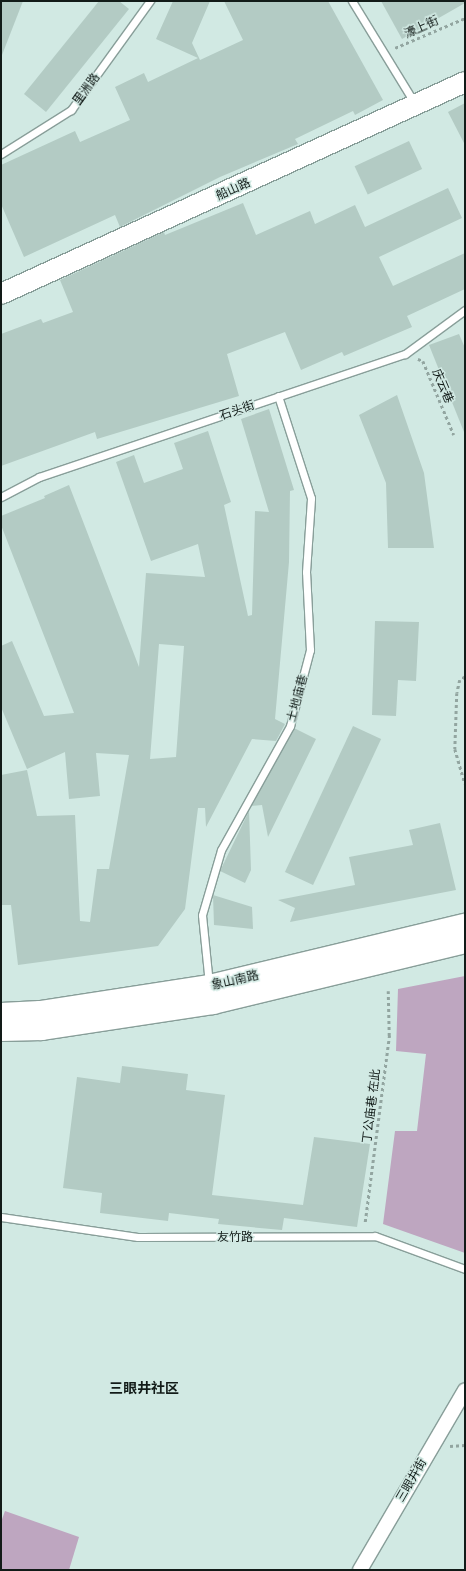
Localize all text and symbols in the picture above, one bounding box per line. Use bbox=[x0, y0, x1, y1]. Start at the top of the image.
street label: 濠上街 bbox=[402, 13, 440, 41]
street label: 里洲路 bbox=[70, 70, 102, 108]
street label: 船山路 bbox=[214, 175, 252, 203]
street label: 庆云巷 bbox=[429, 367, 457, 405]
street label: 石头街 bbox=[218, 397, 256, 423]
street label: 土地庙巷 bbox=[284, 673, 310, 723]
street label: 象山南路 bbox=[210, 968, 260, 992]
street label: 丁公庙巷 在此 bbox=[359, 1068, 383, 1144]
street label: 友竹路 bbox=[217, 1230, 253, 1244]
district label: 三眼井社区 bbox=[109, 1380, 179, 1396]
street label: 三眼井街 bbox=[393, 1456, 429, 1504]

